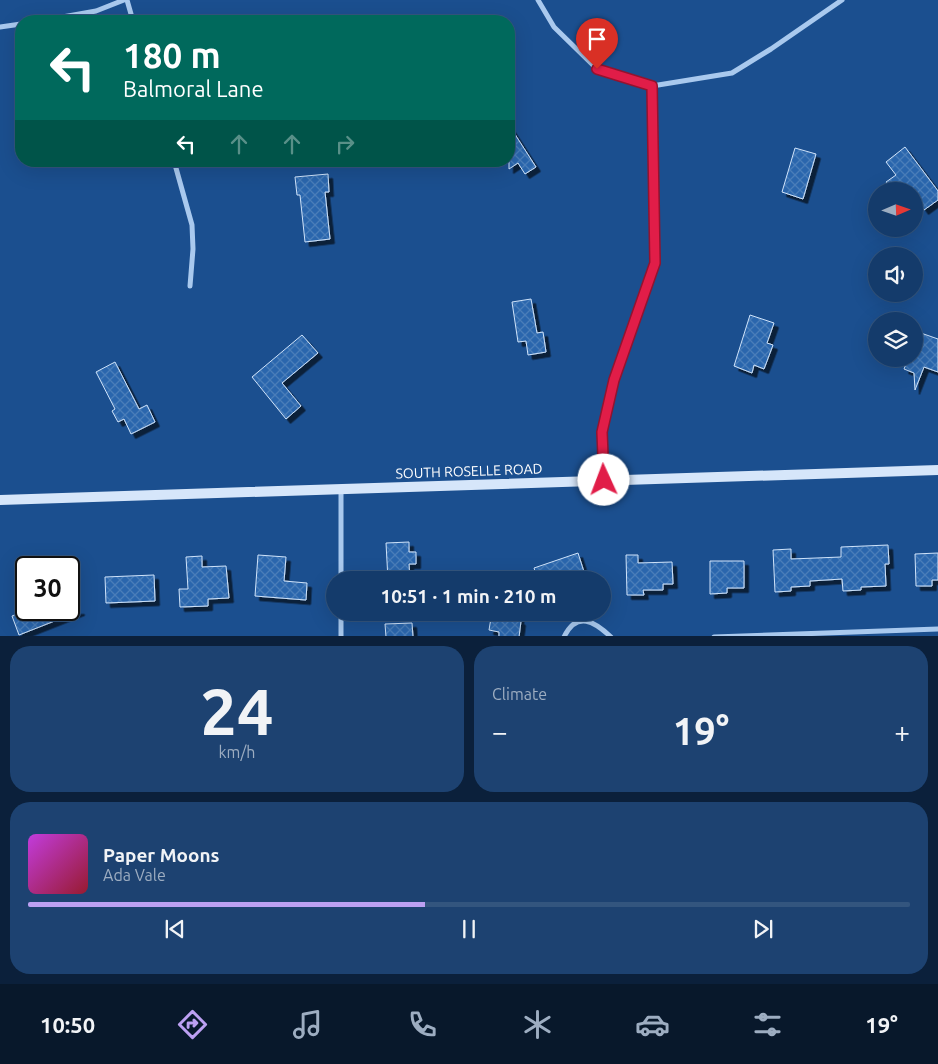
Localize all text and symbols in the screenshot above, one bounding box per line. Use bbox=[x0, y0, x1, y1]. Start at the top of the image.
pin bbox=[576, 18, 618, 69]
icon: arrive bbox=[583, 25, 611, 53]
icon: left bbox=[40, 35, 105, 100]
text: 180 m bbox=[123, 35, 221, 75]
text: Balmoral Lane bbox=[123, 76, 264, 101]
icon: left bbox=[172, 130, 200, 158]
icon: ahead bbox=[225, 130, 253, 158]
icon: ahead bbox=[278, 130, 306, 158]
icon: right bbox=[331, 130, 359, 158]
north arrow bbox=[868, 182, 922, 238]
map controls bbox=[868, 182, 923, 367]
button: sound bbox=[868, 247, 923, 302]
button: layers bbox=[868, 312, 923, 367]
position arrow bbox=[577, 453, 629, 505]
street label: SOUTH ROSELLE ROAD bbox=[395, 460, 543, 482]
speed limit sign: 30 bbox=[15, 556, 80, 621]
text: 10:51 · 1 min · 210 m bbox=[381, 585, 556, 607]
text: 24 bbox=[200, 674, 274, 747]
text: Climate bbox=[492, 685, 547, 703]
text: 19° bbox=[673, 710, 729, 752]
text: − bbox=[492, 716, 508, 747]
text: + bbox=[894, 716, 910, 747]
text: km/h bbox=[219, 743, 255, 761]
text: Paper Moons bbox=[103, 844, 220, 866]
text: Ada Vale bbox=[103, 866, 166, 884]
icon: previous bbox=[161, 915, 189, 943]
icon: pause bbox=[455, 915, 483, 943]
icon: next bbox=[749, 915, 777, 943]
icon: directions bbox=[175, 1007, 210, 1042]
icon: music bbox=[290, 1007, 325, 1042]
icon: phone bbox=[405, 1007, 440, 1042]
icon: climate bbox=[520, 1007, 555, 1042]
icon: car bbox=[635, 1007, 670, 1042]
icon: filters bbox=[750, 1007, 785, 1042]
text: 10:50 bbox=[40, 1012, 95, 1037]
text: 19° bbox=[865, 1012, 898, 1037]

